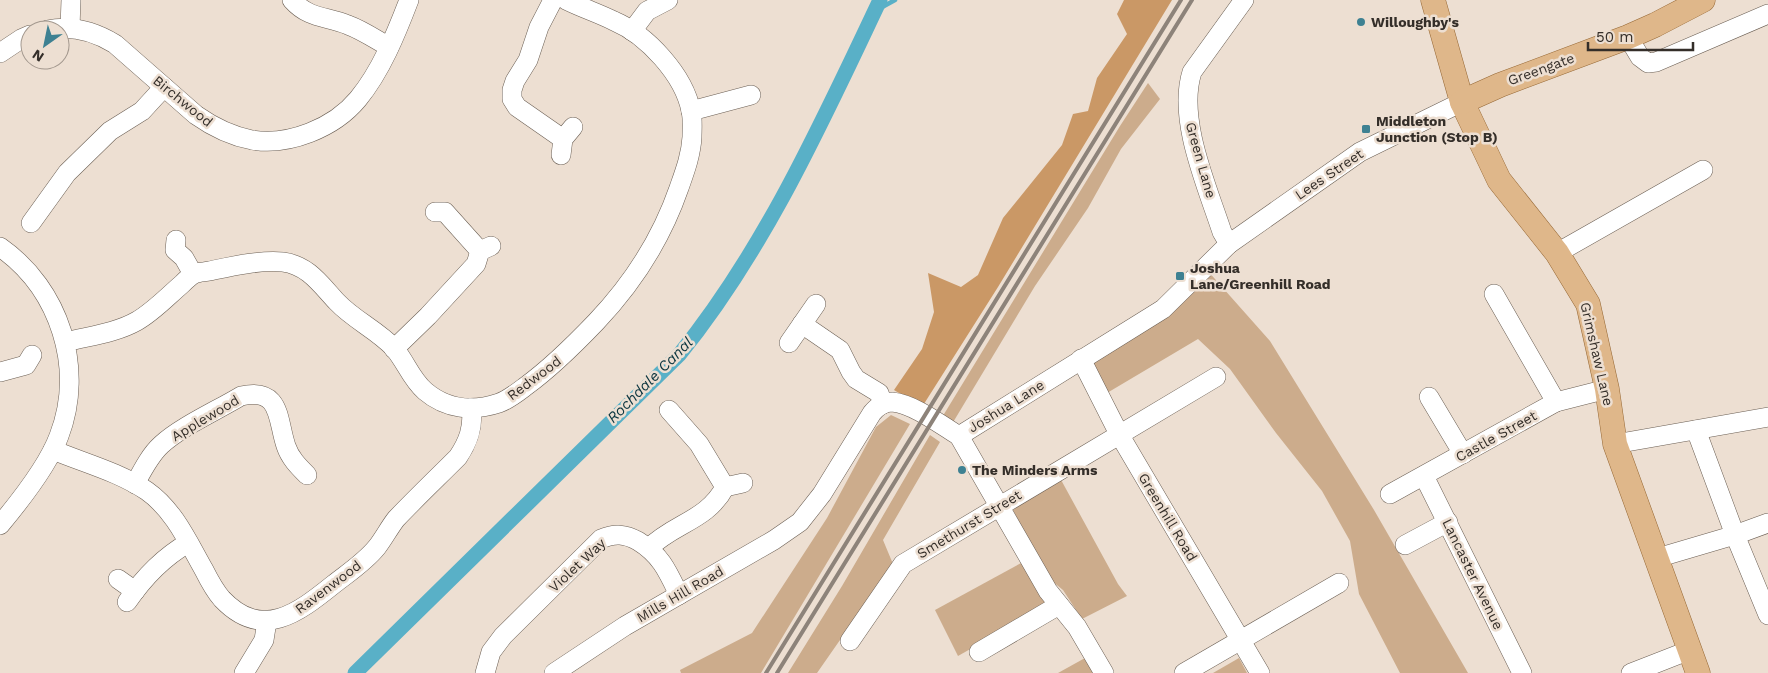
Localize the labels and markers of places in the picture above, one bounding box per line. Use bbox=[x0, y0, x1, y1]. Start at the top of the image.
place label: Willoughby's bbox=[1371, 14, 1459, 30]
marker: Willoughby's bbox=[1355, 16, 1367, 28]
place label: Middleton Junction (Stop B) bbox=[1376, 113, 1498, 145]
marker: Middleton Junction (Stop B) bbox=[1360, 123, 1372, 135]
place label: Joshua Lane/Greenhill Road bbox=[1190, 260, 1331, 292]
marker: Joshua Lane/Greenhill Road bbox=[1174, 270, 1186, 282]
place label: The Minders Arms bbox=[972, 462, 1098, 478]
marker: The Minders Arms bbox=[956, 464, 968, 476]

